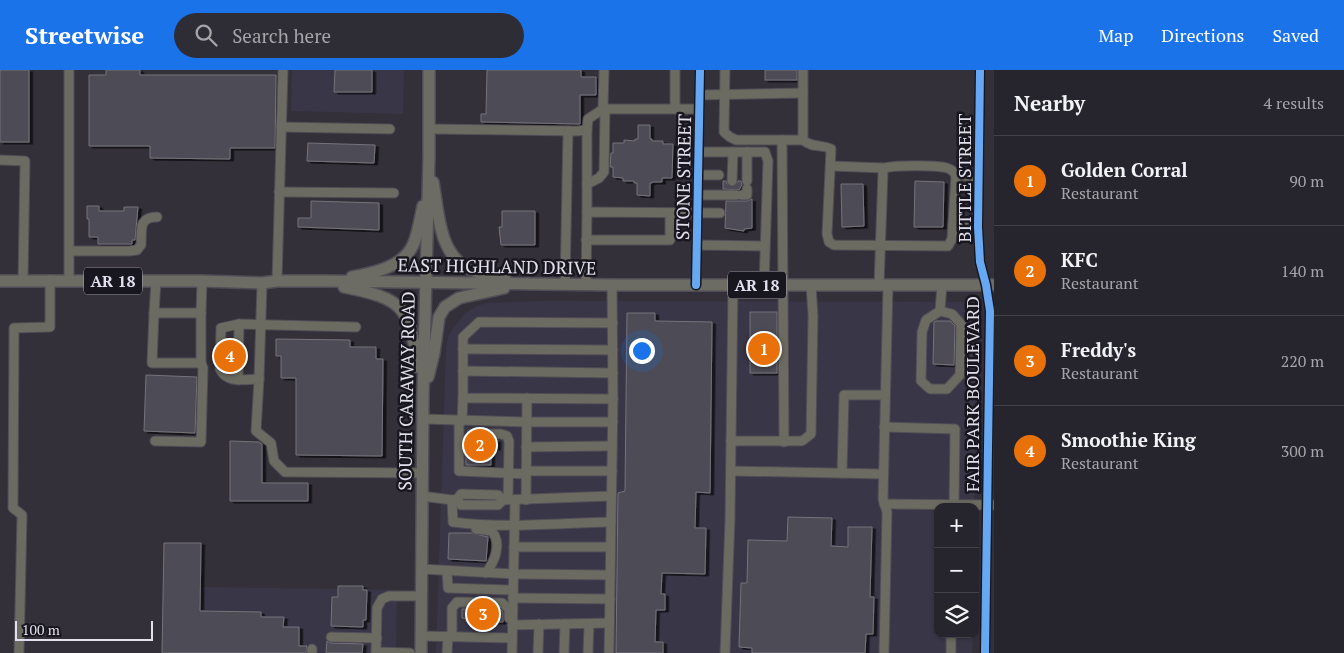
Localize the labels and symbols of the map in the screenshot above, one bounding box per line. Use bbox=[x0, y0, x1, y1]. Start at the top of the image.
street label: STONE STREET bbox=[670, 114, 696, 240]
street label: BITTLE STREET bbox=[952, 114, 976, 242]
street label: EAST HIGHLAND DRIVE bbox=[397, 252, 597, 280]
road number: AR 18 bbox=[84, 268, 142, 295]
road number: AR 18 bbox=[728, 272, 786, 298]
street label: SOUTH CARAWAY ROAD bbox=[392, 291, 420, 491]
street label: FAIR PARK BOULEVARD bbox=[960, 296, 984, 492]
pin: 1 bbox=[748, 330, 780, 368]
pin: 4 bbox=[214, 337, 246, 375]
your location bbox=[629, 338, 655, 364]
pin: 2 bbox=[464, 426, 496, 464]
pin: 3 bbox=[467, 595, 499, 633]
scale bar bbox=[15, 618, 152, 641]

